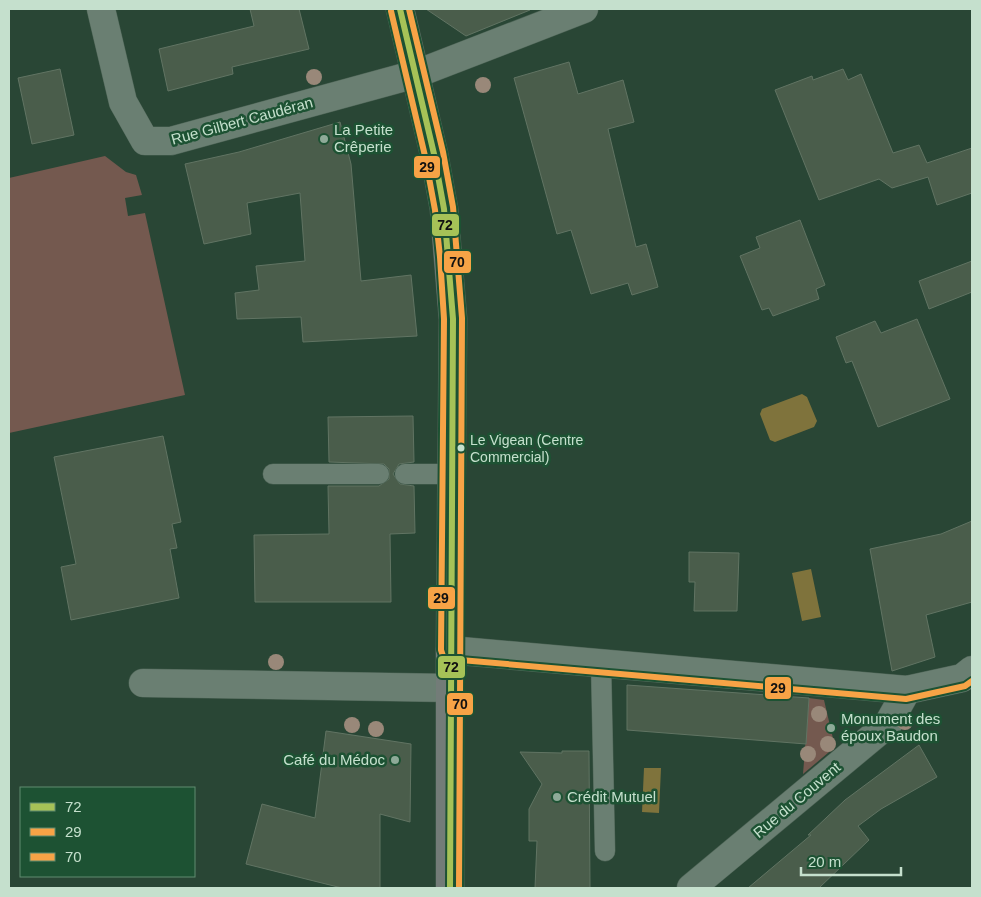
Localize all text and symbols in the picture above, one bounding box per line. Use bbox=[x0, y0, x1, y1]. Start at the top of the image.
street label: Rue Gilbert Caudéran bbox=[169, 93, 315, 148]
place label: La Petite Crêperie bbox=[334, 121, 393, 155]
marker: La Petite Crêperie bbox=[318, 133, 330, 145]
line badge: 29 bbox=[413, 155, 441, 179]
text: 29 bbox=[419, 159, 435, 175]
line badge: 72 bbox=[431, 213, 460, 237]
text: 72 bbox=[437, 217, 453, 233]
line badge: 70 bbox=[443, 250, 472, 274]
text: 70 bbox=[449, 254, 465, 270]
place label: Le Vigean (Centre Commercial) bbox=[470, 432, 584, 465]
marker: Le Vigean (Centre Commercial) bbox=[456, 443, 466, 453]
line badge: 29 bbox=[427, 586, 456, 610]
text: 29 bbox=[433, 590, 449, 606]
line badge: 72 bbox=[437, 655, 466, 679]
text: 72 bbox=[443, 659, 459, 675]
line badge: 29 bbox=[764, 676, 792, 700]
text: 29 bbox=[770, 680, 786, 696]
line badge: 70 bbox=[446, 692, 474, 716]
text: 70 bbox=[452, 696, 468, 712]
place label: Monument des époux Baudon bbox=[841, 710, 940, 744]
marker: Monument des époux Baudon bbox=[825, 722, 837, 734]
place label: Café du Médoc bbox=[283, 751, 385, 768]
marker: Café du Médoc bbox=[389, 754, 401, 766]
street label: Rue du Couvent bbox=[750, 758, 844, 841]
legend bbox=[20, 787, 195, 877]
place label: Crédit Mutuel bbox=[567, 788, 656, 805]
marker: Crédit Mutuel bbox=[551, 791, 563, 803]
text: 72 bbox=[65, 798, 82, 815]
text: 29 bbox=[65, 823, 82, 840]
scale bar bbox=[801, 844, 901, 876]
text: 70 bbox=[65, 848, 82, 865]
text: 20 m bbox=[808, 853, 841, 870]

